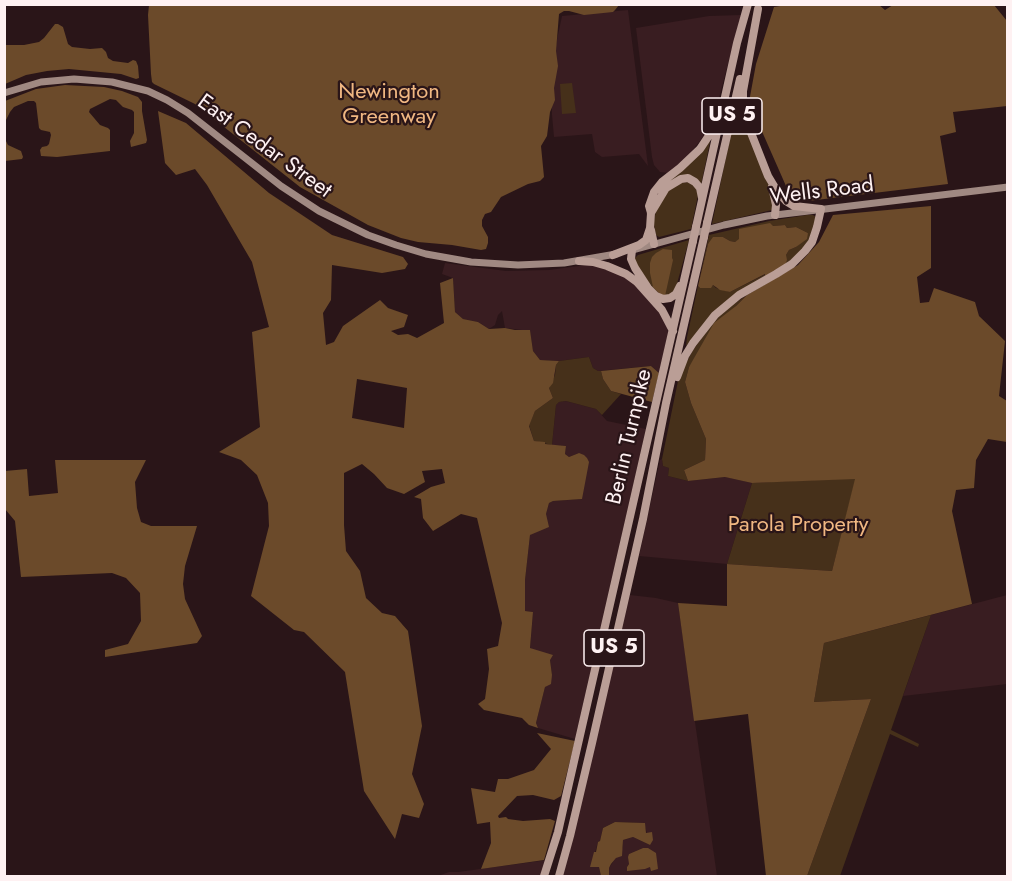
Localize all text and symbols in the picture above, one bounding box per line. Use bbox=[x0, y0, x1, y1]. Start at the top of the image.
park label: Newington Greenway bbox=[338, 80, 440, 132]
street label: East Cedar Street bbox=[192, 89, 336, 205]
road number: US 5 bbox=[702, 98, 762, 134]
street label: Wells Road bbox=[769, 173, 875, 211]
street label: Berlin Turnpike bbox=[602, 367, 658, 507]
park label: Parola Property bbox=[728, 513, 868, 539]
road number: US 5 bbox=[584, 630, 644, 666]

